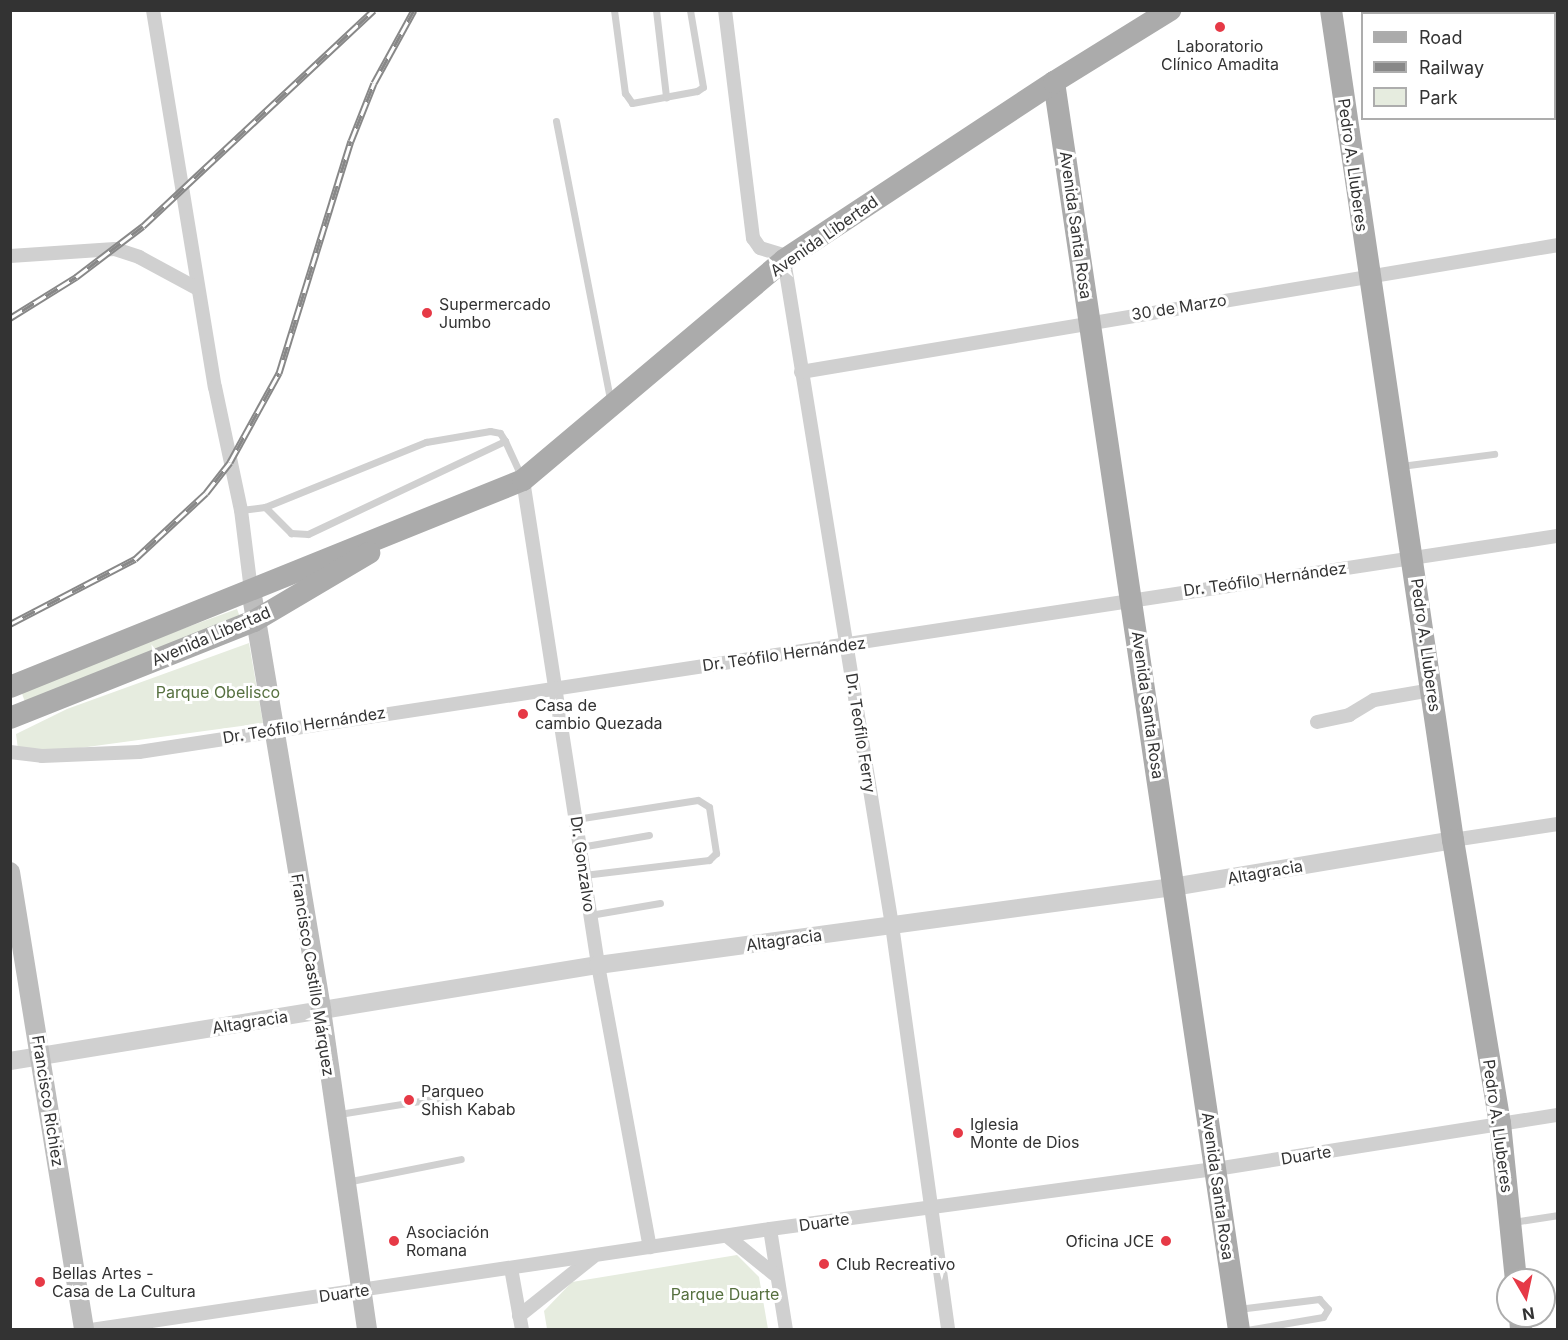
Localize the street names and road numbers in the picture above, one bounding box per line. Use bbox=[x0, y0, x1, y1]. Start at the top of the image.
street label: Pedro A. Lluberes bbox=[1334, 97, 1372, 233]
street label: Avenida Santa Rosa bbox=[1056, 150, 1096, 300]
street label: Avenida Libertad bbox=[766, 192, 882, 280]
street label: 30 de Marzo bbox=[1130, 290, 1228, 324]
street label: Dr. Teófilo Hernández bbox=[1182, 558, 1348, 600]
street label: Pedro A. Lluberes bbox=[1407, 577, 1445, 713]
street label: Avenida Libertad bbox=[149, 602, 273, 670]
street label: Avenida Santa Rosa bbox=[1128, 630, 1168, 780]
street label: Dr. Teófilo Hernández bbox=[701, 633, 867, 675]
street label: Dr. Teofilo Ferry bbox=[842, 672, 880, 794]
street label: Dr. Teófilo Hernández bbox=[221, 703, 387, 747]
street label: Dr. Gonzalvo bbox=[567, 815, 599, 913]
street label: Altagracia bbox=[1226, 856, 1304, 888]
street label: Francisco Castillo Márquez bbox=[288, 872, 338, 1078]
street label: Altagracia bbox=[745, 925, 823, 955]
street label: Altagracia bbox=[211, 1007, 289, 1037]
street label: Francisco Richiez bbox=[28, 1034, 68, 1168]
street label: Pedro A. Lluberes bbox=[1479, 1058, 1517, 1194]
street label: Avenida Santa Rosa bbox=[1198, 1111, 1238, 1261]
street label: Duarte bbox=[1279, 1142, 1333, 1168]
street label: Duarte bbox=[798, 1209, 850, 1235]
street label: Duarte bbox=[318, 1280, 370, 1306]

